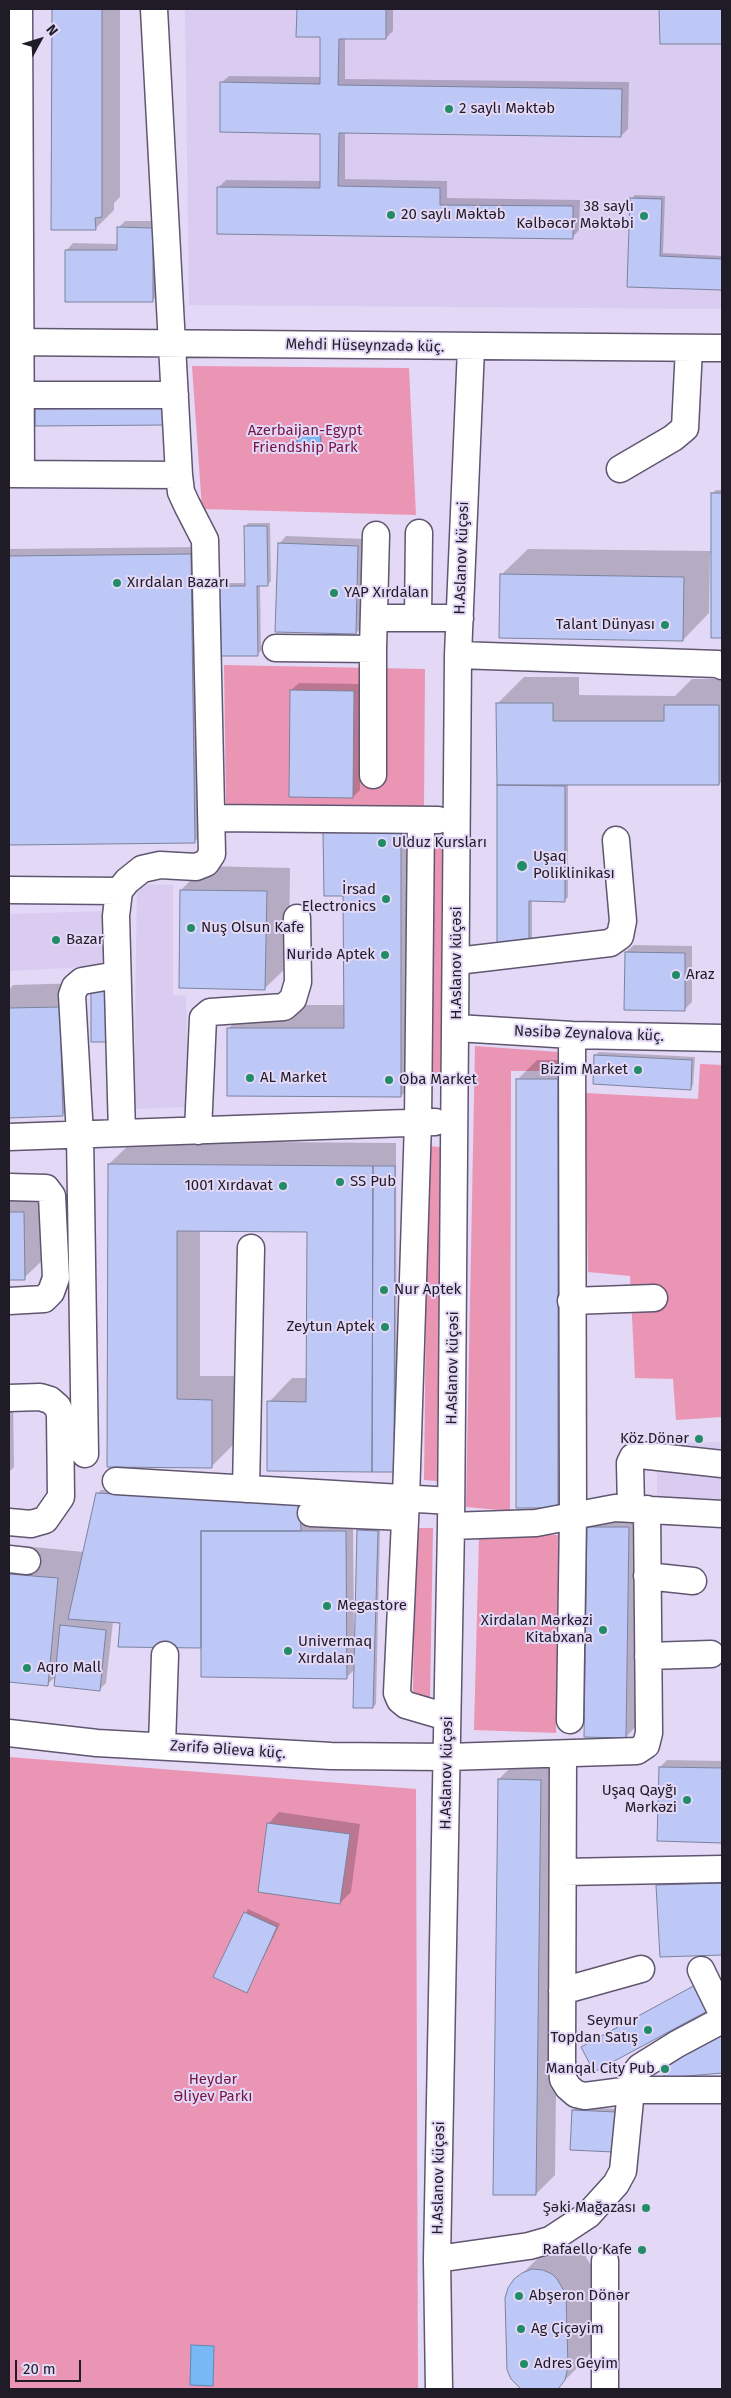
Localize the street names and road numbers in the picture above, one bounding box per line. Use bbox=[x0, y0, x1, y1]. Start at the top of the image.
street label: Mehdi Hüseynzadə küç. bbox=[285, 336, 445, 356]
street label: H.Aslanov küçəsi bbox=[451, 501, 473, 615]
street label: H.Aslanov küçəsi bbox=[448, 906, 466, 1020]
street label: Nəsibə Zeynalova küç. bbox=[514, 1022, 664, 1046]
street label: H.Aslanov küçəsi bbox=[443, 1311, 463, 1425]
street label: H.Aslanov küçəsi bbox=[437, 1716, 457, 1830]
street label: Zərifə Əlieva küç. bbox=[170, 1737, 286, 1763]
street label: H.Aslanov küçəsi bbox=[429, 2121, 449, 2235]

